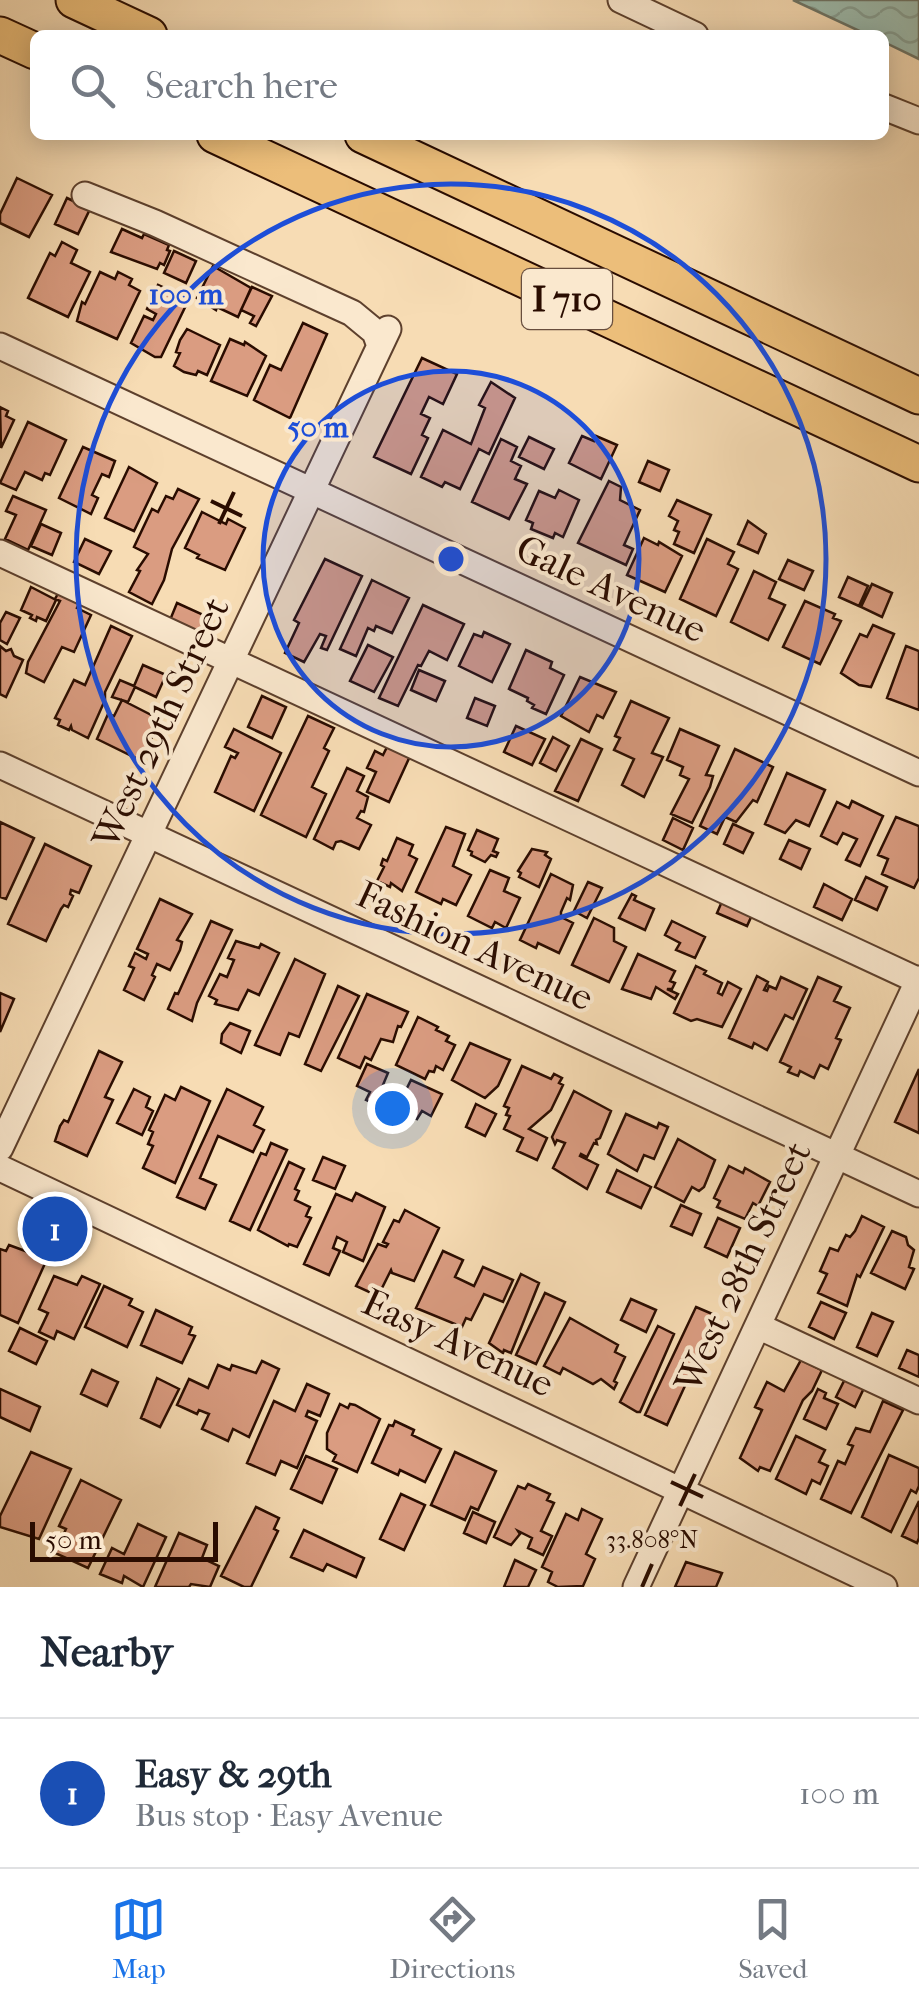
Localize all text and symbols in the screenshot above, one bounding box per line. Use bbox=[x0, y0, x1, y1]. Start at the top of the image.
search box bbox=[30, 30, 889, 140]
icon: search bbox=[65, 58, 120, 113]
text: Search here bbox=[145, 63, 338, 108]
road number: I 710 bbox=[522, 269, 612, 329]
text: 100 m bbox=[148, 277, 225, 312]
text: 50 m bbox=[288, 410, 349, 445]
street label: Gale Avenue bbox=[509, 525, 713, 653]
centre of rings bbox=[433, 541, 469, 577]
street label: West 29th Street bbox=[83, 590, 239, 857]
street label: Fashion Avenue bbox=[350, 872, 600, 1020]
your location bbox=[367, 1083, 418, 1134]
street label: West 28th Street bbox=[665, 1134, 821, 1400]
pin: 1 bbox=[22, 1192, 88, 1266]
street label: Easy Avenue bbox=[355, 1279, 561, 1407]
scale bar bbox=[30, 1517, 218, 1562]
text: 50 m bbox=[45, 1523, 102, 1556]
text: 33.808°N bbox=[606, 1525, 698, 1554]
text: Nearby bbox=[40, 1628, 172, 1677]
text: Easy & 29th bbox=[135, 1752, 332, 1797]
text: 1 bbox=[67, 1775, 78, 1812]
text: 100 m bbox=[799, 1775, 879, 1812]
text: Bus stop · Easy Avenue bbox=[135, 1797, 443, 1834]
tab: Map bbox=[111, 1892, 166, 1985]
tab: Directions bbox=[389, 1892, 515, 1985]
tab: Saved bbox=[738, 1892, 808, 1985]

